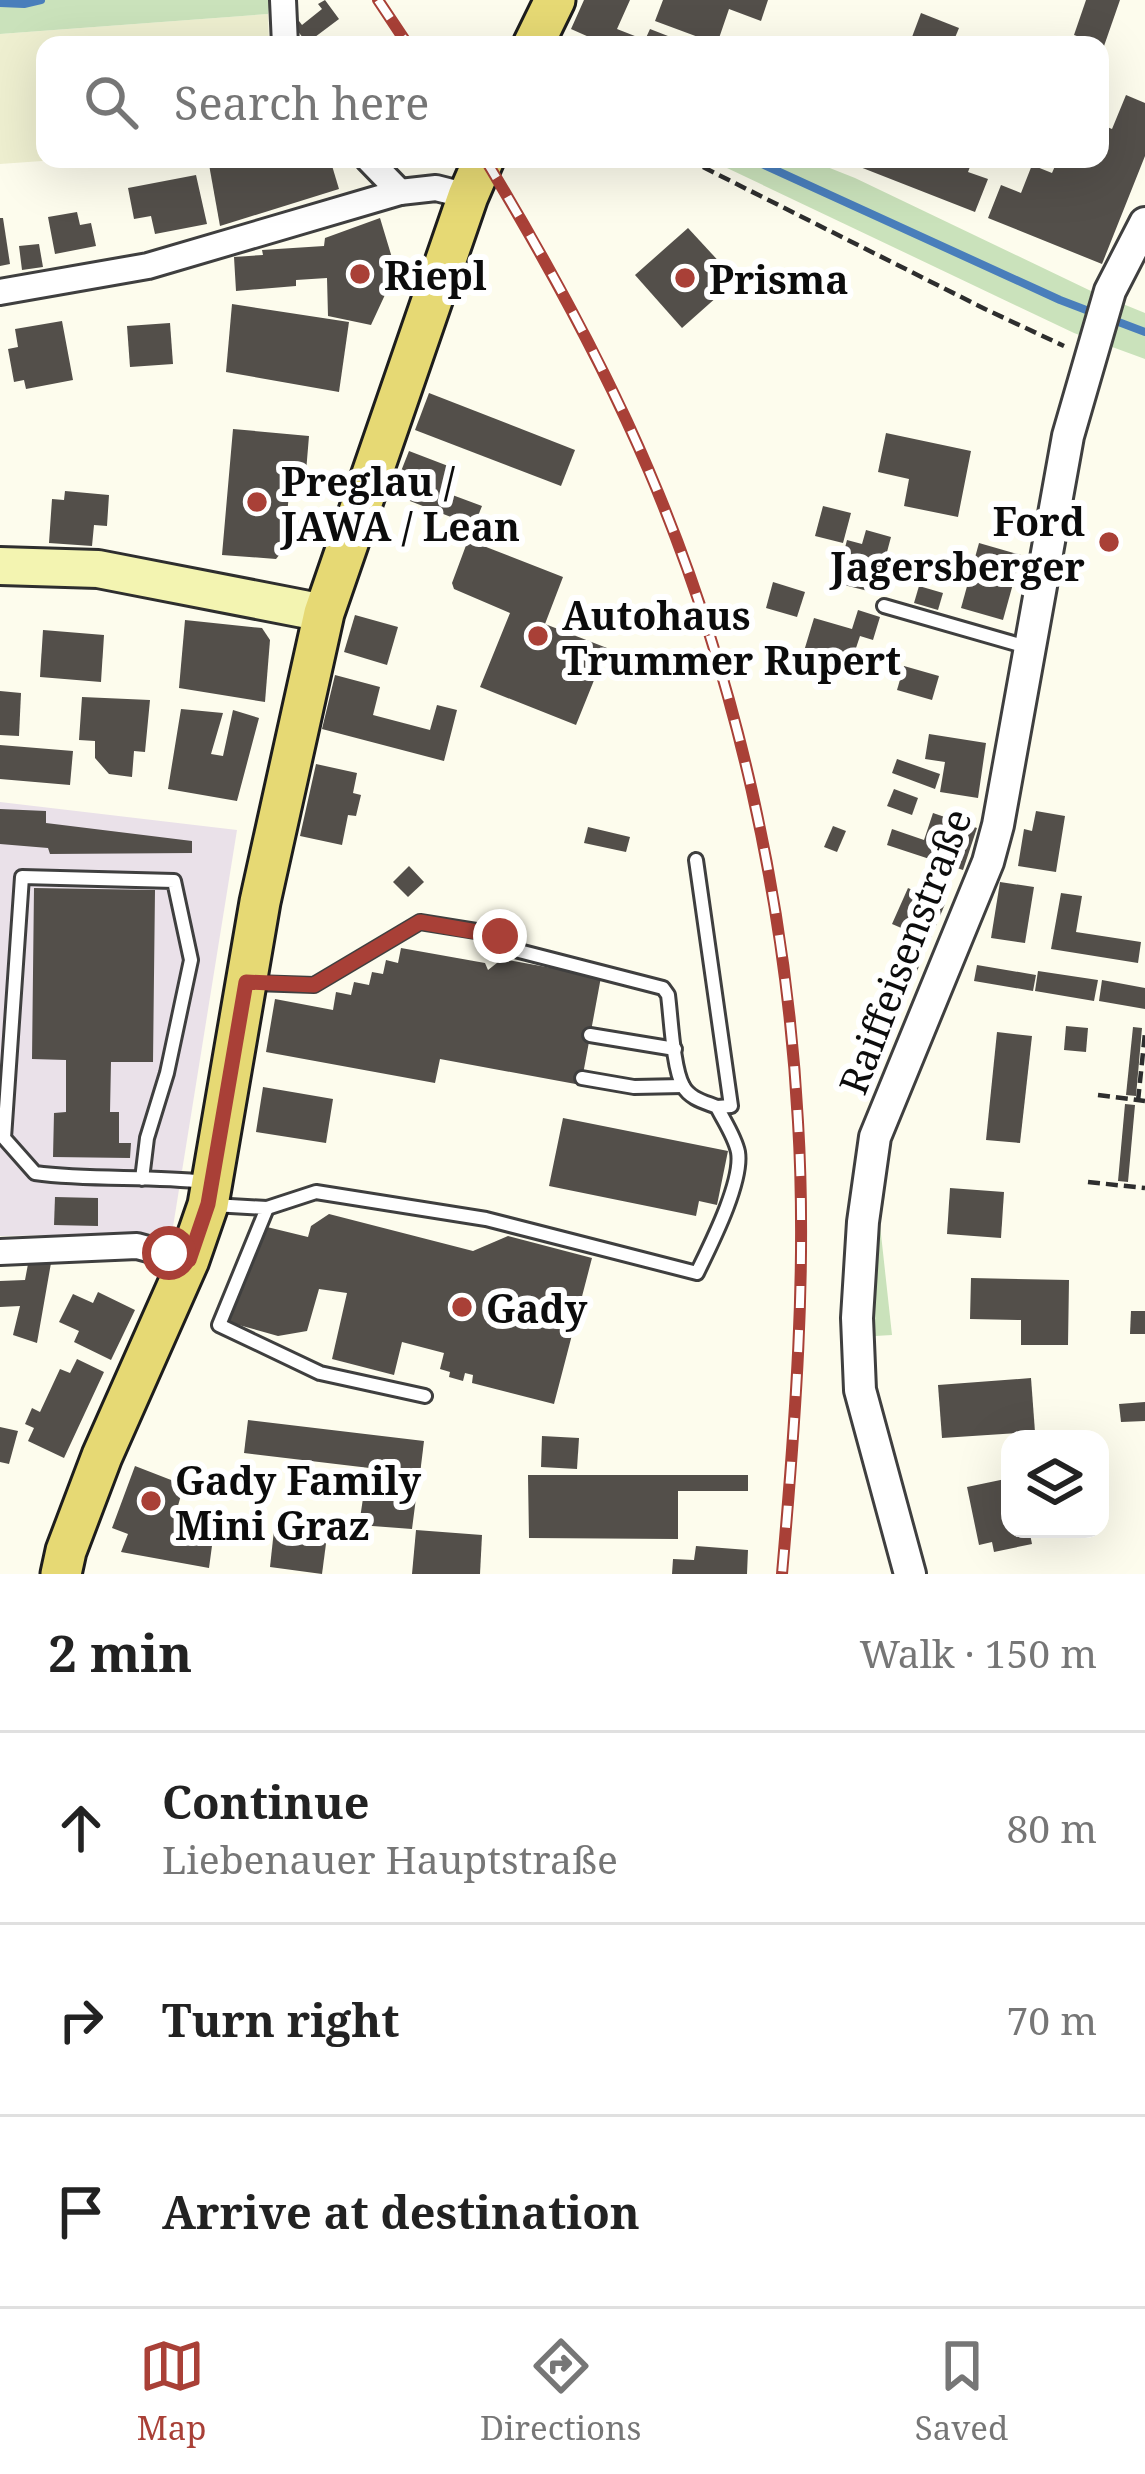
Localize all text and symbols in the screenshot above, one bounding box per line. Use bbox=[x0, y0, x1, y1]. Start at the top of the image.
search box bbox=[36, 36, 1109, 168]
icon: search bbox=[78, 69, 144, 135]
text: Search here bbox=[174, 72, 429, 133]
place label: Riepl bbox=[384, 248, 487, 301]
place label: Prisma bbox=[709, 252, 849, 305]
marker: Riepl bbox=[347, 261, 373, 287]
marker: Prisma bbox=[672, 265, 698, 291]
place label: Preglau / JAWA / Lean bbox=[280, 454, 520, 552]
marker: Preglau / JAWA / Lean bbox=[244, 489, 270, 515]
place label: Ford Jagersberger bbox=[829, 494, 1085, 592]
marker: Ford Jagersberger bbox=[1096, 529, 1122, 555]
place label: Autohaus Trummer Rupert bbox=[562, 588, 901, 686]
marker: Autohaus Trummer Rupert bbox=[525, 623, 551, 649]
street label: Raiffeisenstraße bbox=[825, 801, 983, 1101]
route end bbox=[473, 909, 527, 963]
route start bbox=[142, 1226, 196, 1280]
place label: Gady bbox=[486, 1281, 588, 1334]
marker: Gady bbox=[449, 1294, 475, 1320]
map controls bbox=[1001, 1430, 1109, 1538]
button: layers bbox=[1001, 1430, 1109, 1538]
place label: Gady Family Mini Graz bbox=[175, 1453, 421, 1551]
marker: Gady Family Mini Graz bbox=[138, 1488, 164, 1514]
text: 2 min bbox=[48, 1617, 192, 1687]
text: Walk · 150 m bbox=[860, 1626, 1097, 1679]
text: Continue bbox=[162, 1771, 370, 1832]
icon: ahead bbox=[48, 1795, 114, 1861]
text: 80 m bbox=[1006, 1801, 1097, 1854]
text: Liebenauer Hauptstraße bbox=[162, 1832, 618, 1885]
icon: right bbox=[48, 1987, 114, 2053]
text: Turn right bbox=[162, 1989, 399, 2050]
text: 70 m bbox=[1006, 1993, 1097, 2046]
icon: arrive bbox=[48, 2179, 114, 2245]
text: Arrive at destination bbox=[162, 2181, 640, 2242]
tab: Map bbox=[137, 2333, 207, 2450]
tab: Directions bbox=[480, 2333, 641, 2450]
tab: Saved bbox=[915, 2333, 1008, 2450]

